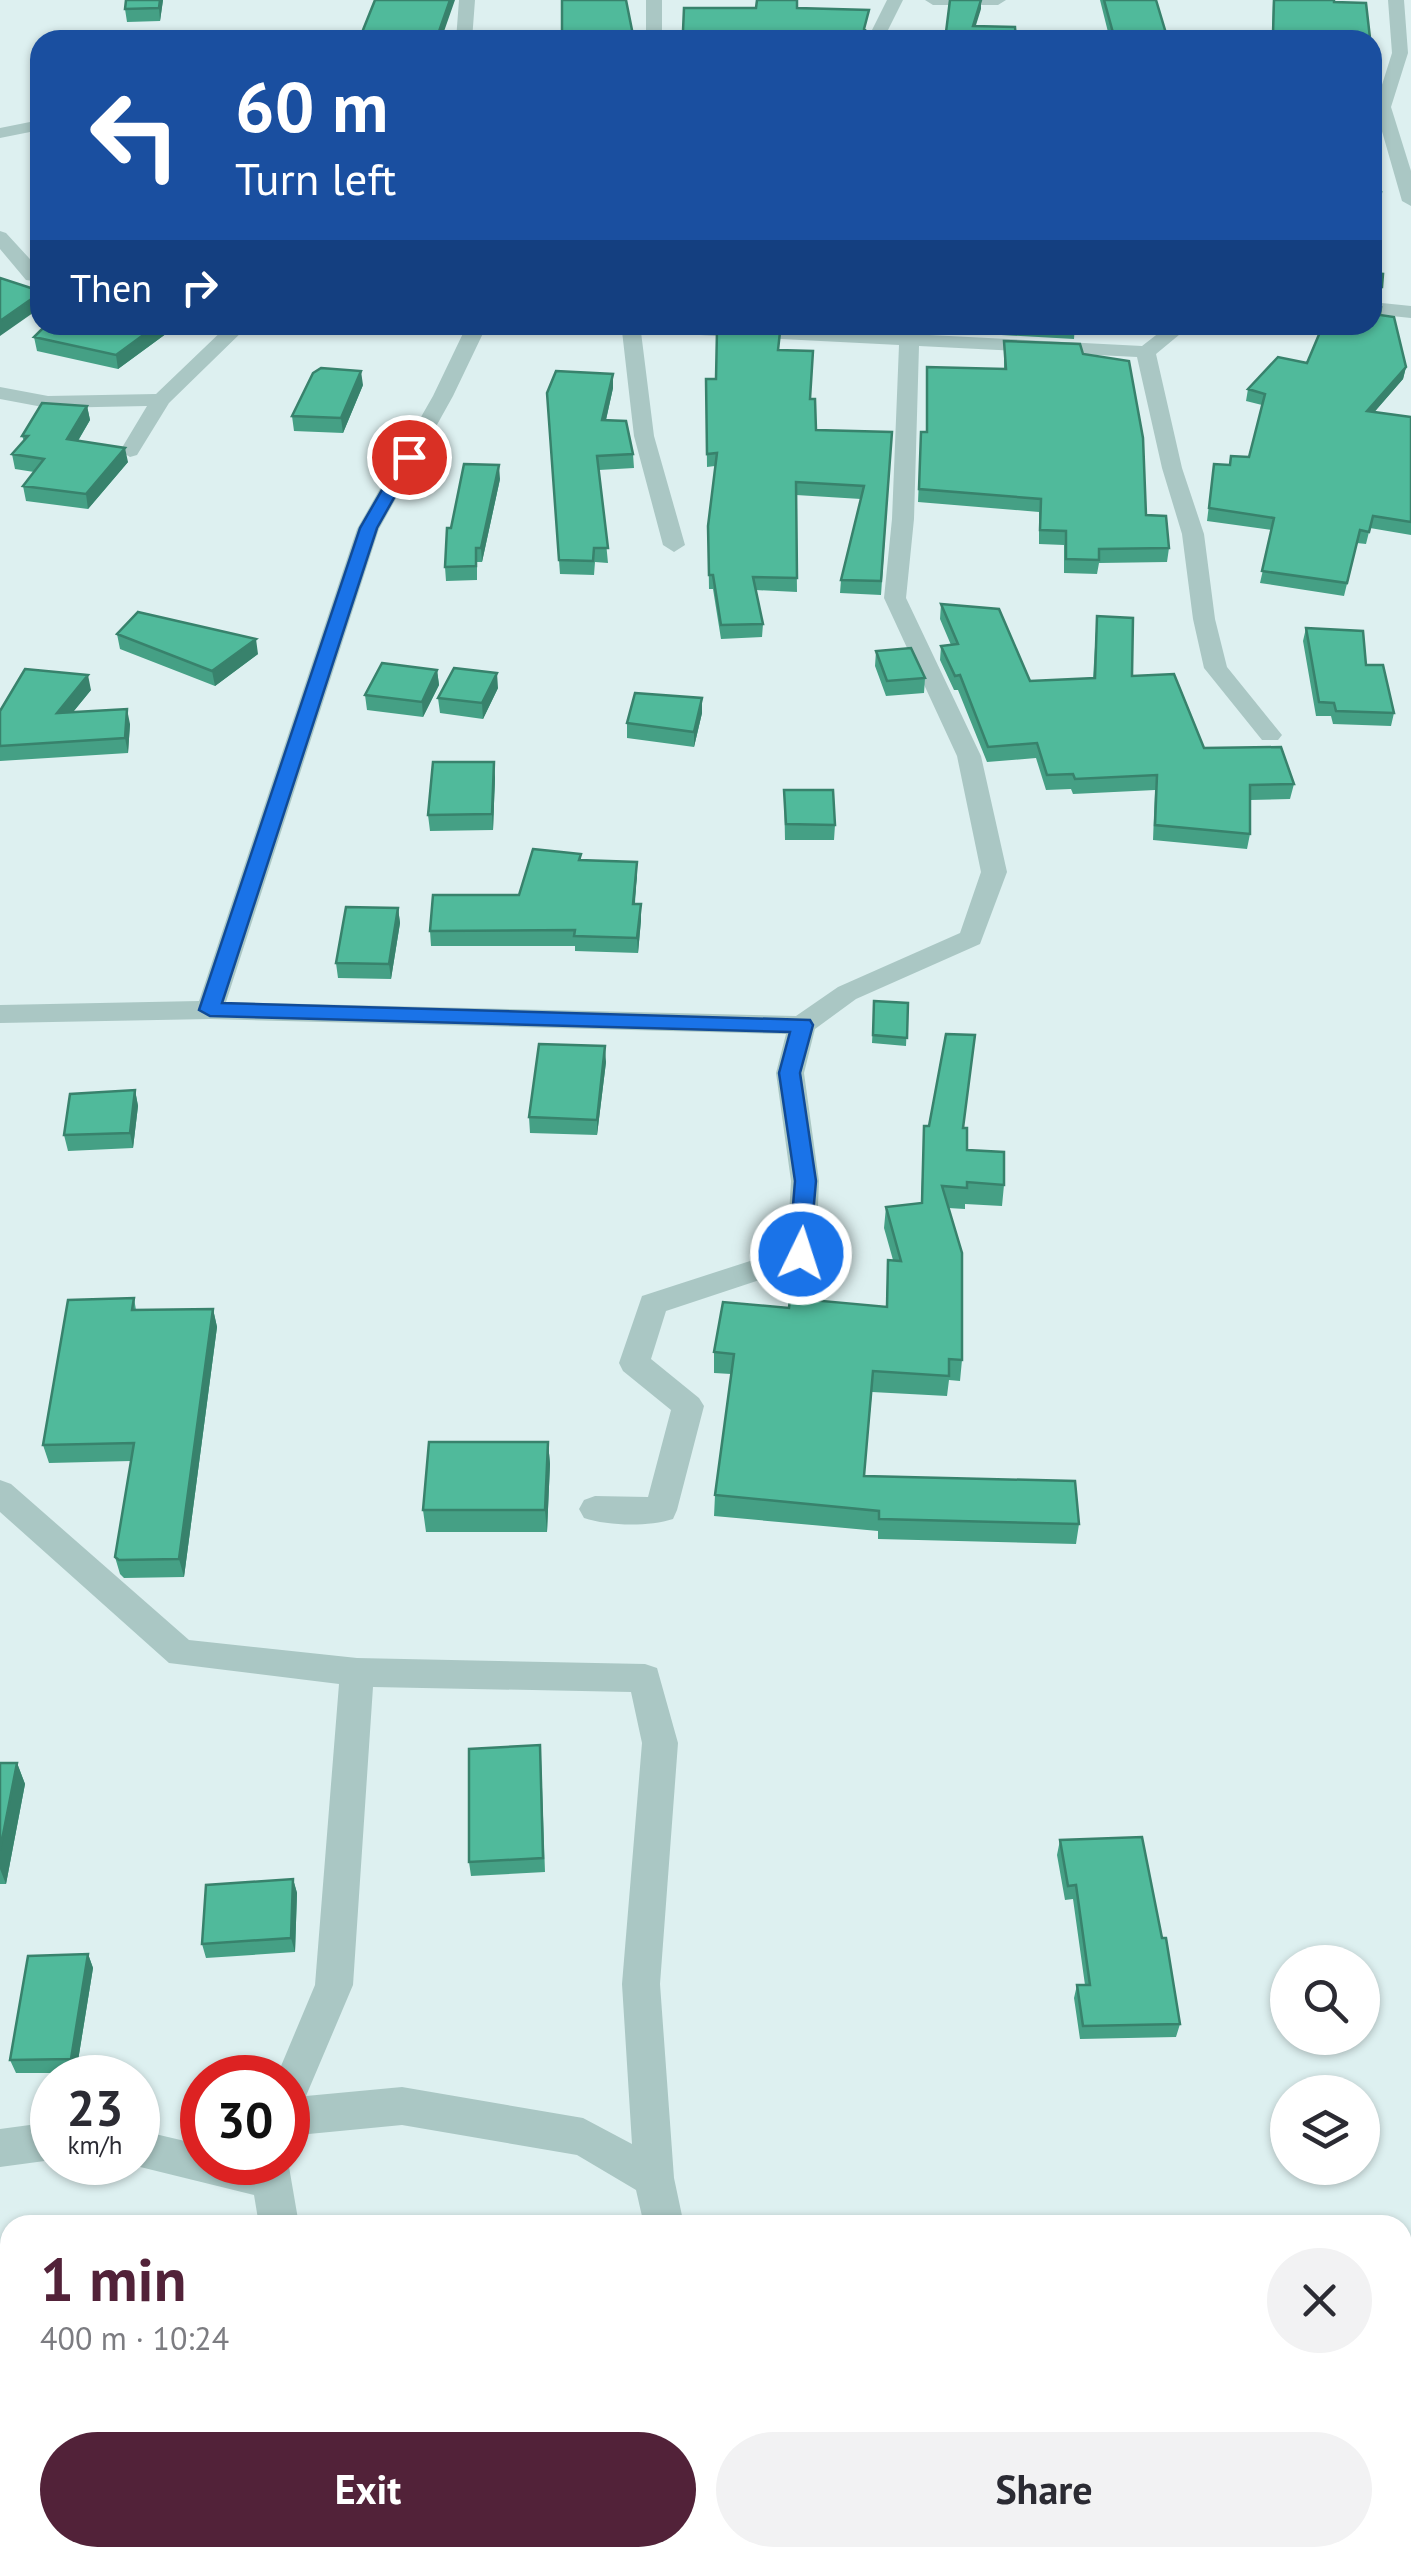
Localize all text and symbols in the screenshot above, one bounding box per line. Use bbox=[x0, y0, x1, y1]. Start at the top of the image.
text: 60 m bbox=[235, 61, 388, 151]
icon: left bbox=[70, 70, 200, 200]
text: Turn left bbox=[235, 149, 396, 207]
icon: right bbox=[172, 260, 227, 315]
text: Then bbox=[70, 263, 152, 312]
pin bbox=[367, 415, 452, 500]
icon: arrive bbox=[382, 430, 437, 485]
position arrow bbox=[749, 1202, 853, 1306]
map controls bbox=[1270, 1945, 1380, 2185]
button: search bbox=[1270, 1945, 1380, 2055]
speed limit sign: 30 bbox=[180, 2055, 310, 2185]
text: 23 bbox=[67, 2075, 123, 2140]
button: layers bbox=[1270, 2075, 1380, 2185]
text: km/h bbox=[68, 2129, 122, 2161]
text: 1 min bbox=[40, 2240, 186, 2318]
button: close bbox=[1267, 2248, 1372, 2353]
text: 400 m · 10:24 bbox=[40, 2317, 229, 2359]
button: Exit bbox=[40, 2432, 696, 2547]
button: Share bbox=[716, 2432, 1372, 2547]

